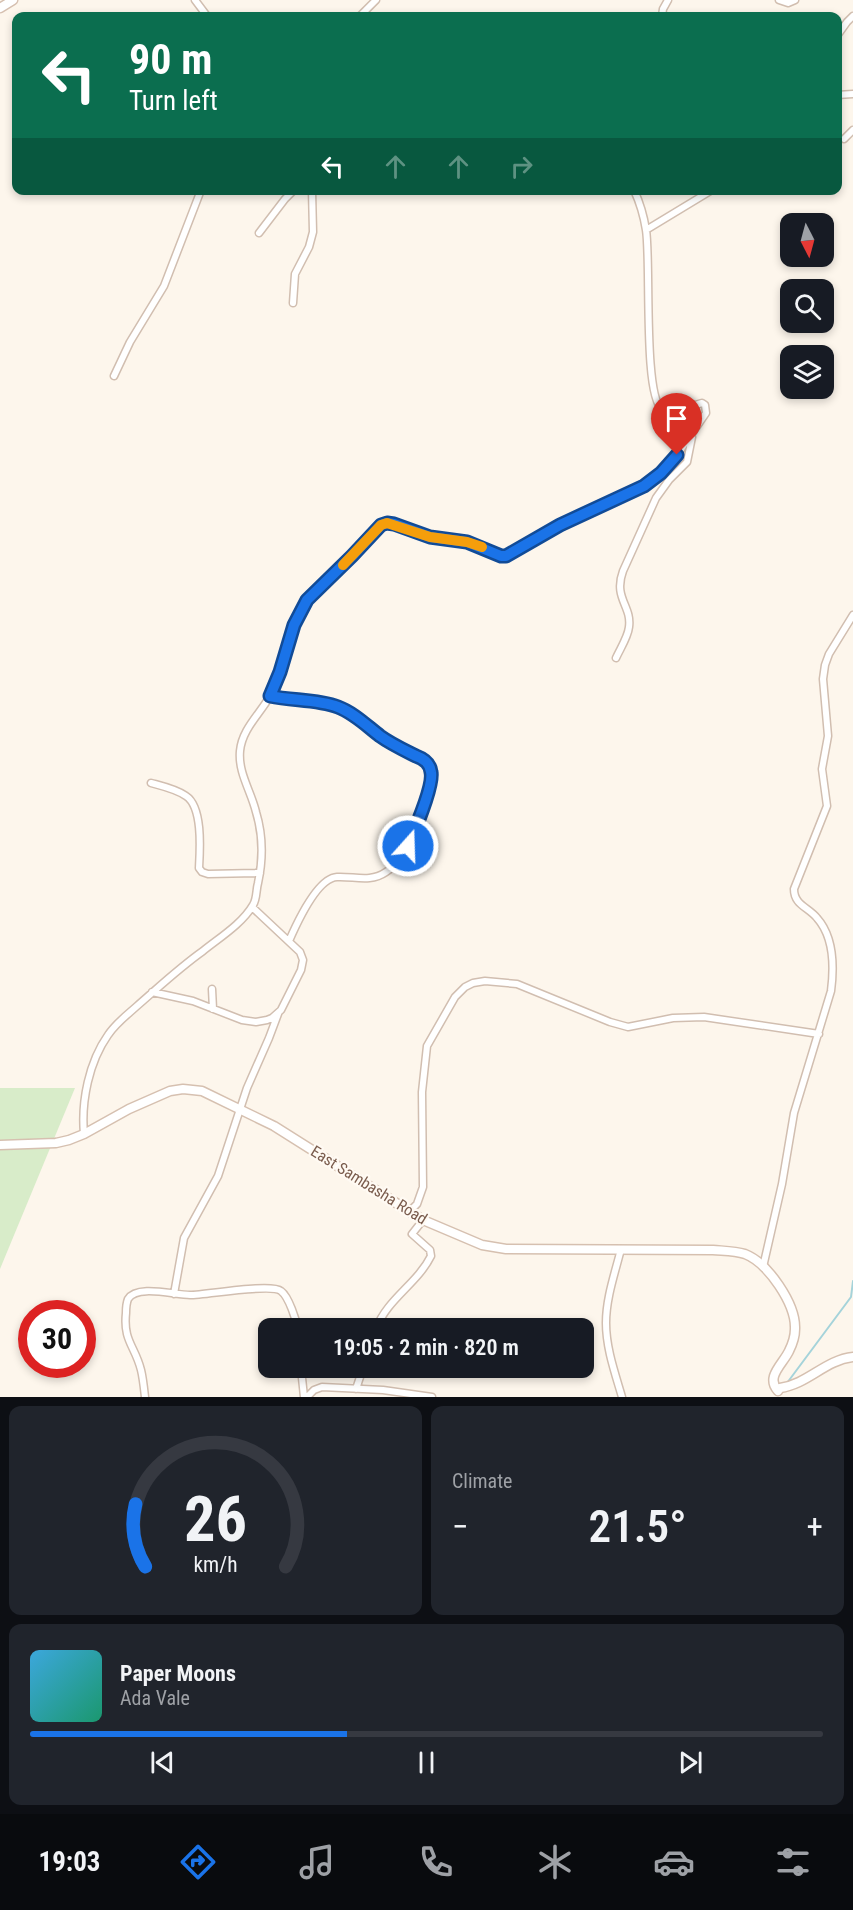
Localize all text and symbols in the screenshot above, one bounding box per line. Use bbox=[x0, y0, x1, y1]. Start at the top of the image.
text: 90 m bbox=[129, 35, 212, 84]
icon: left bbox=[30, 36, 108, 114]
text: Turn left bbox=[129, 85, 218, 117]
icon: left bbox=[316, 150, 349, 183]
icon: ahead bbox=[379, 150, 412, 183]
icon: ahead bbox=[442, 150, 475, 183]
icon: right bbox=[505, 150, 538, 183]
north arrow bbox=[780, 213, 834, 267]
map controls bbox=[780, 213, 834, 399]
button: search bbox=[780, 279, 834, 333]
button: layers bbox=[780, 345, 834, 399]
pin bbox=[651, 393, 702, 455]
icon: arrive bbox=[660, 402, 693, 435]
position arrow bbox=[376, 814, 440, 878]
street label: East Sambasha Road bbox=[307, 1142, 431, 1228]
speed limit sign: 30 bbox=[18, 1300, 96, 1378]
text: 19:05 · 2 min · 820 m bbox=[333, 1335, 519, 1360]
text: Climate bbox=[452, 1469, 512, 1493]
text: 26 bbox=[184, 1483, 247, 1556]
text: 21.5° bbox=[589, 1500, 687, 1553]
text: − bbox=[452, 1507, 469, 1546]
text: + bbox=[807, 1507, 823, 1546]
text: km/h bbox=[193, 1553, 238, 1578]
text: Paper Moons bbox=[120, 1661, 236, 1686]
text: Ada Vale bbox=[120, 1686, 190, 1710]
icon: previous bbox=[146, 1746, 179, 1779]
icon: pause bbox=[410, 1746, 443, 1779]
icon: next bbox=[674, 1746, 707, 1779]
icon: directions bbox=[177, 1841, 219, 1883]
icon: music bbox=[296, 1841, 338, 1883]
icon: phone bbox=[415, 1841, 457, 1883]
icon: climate bbox=[534, 1841, 576, 1883]
icon: car bbox=[653, 1841, 695, 1883]
icon: filters bbox=[772, 1841, 814, 1883]
text: 19:03 bbox=[39, 1846, 100, 1878]

